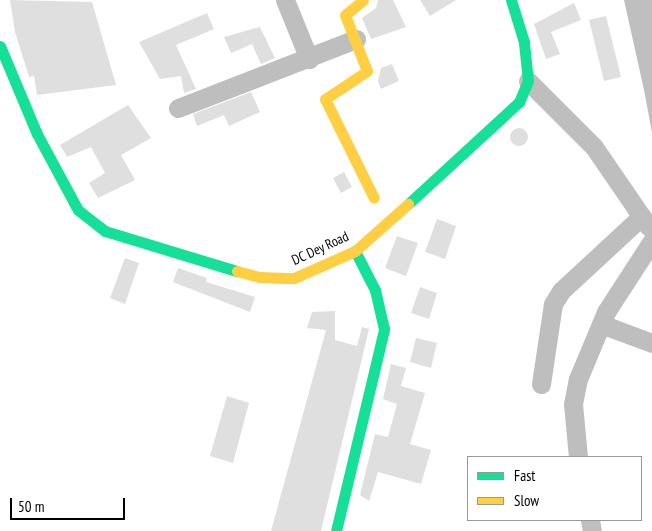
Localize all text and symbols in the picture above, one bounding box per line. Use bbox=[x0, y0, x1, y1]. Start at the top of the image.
street label: DC Dey Road bbox=[288, 227, 352, 269]
legend bbox=[467, 456, 642, 521]
text: Fast bbox=[514, 466, 535, 485]
scale bar bbox=[12, 488, 128, 520]
text: Slow bbox=[514, 491, 539, 510]
text: 50 m bbox=[18, 497, 44, 516]

